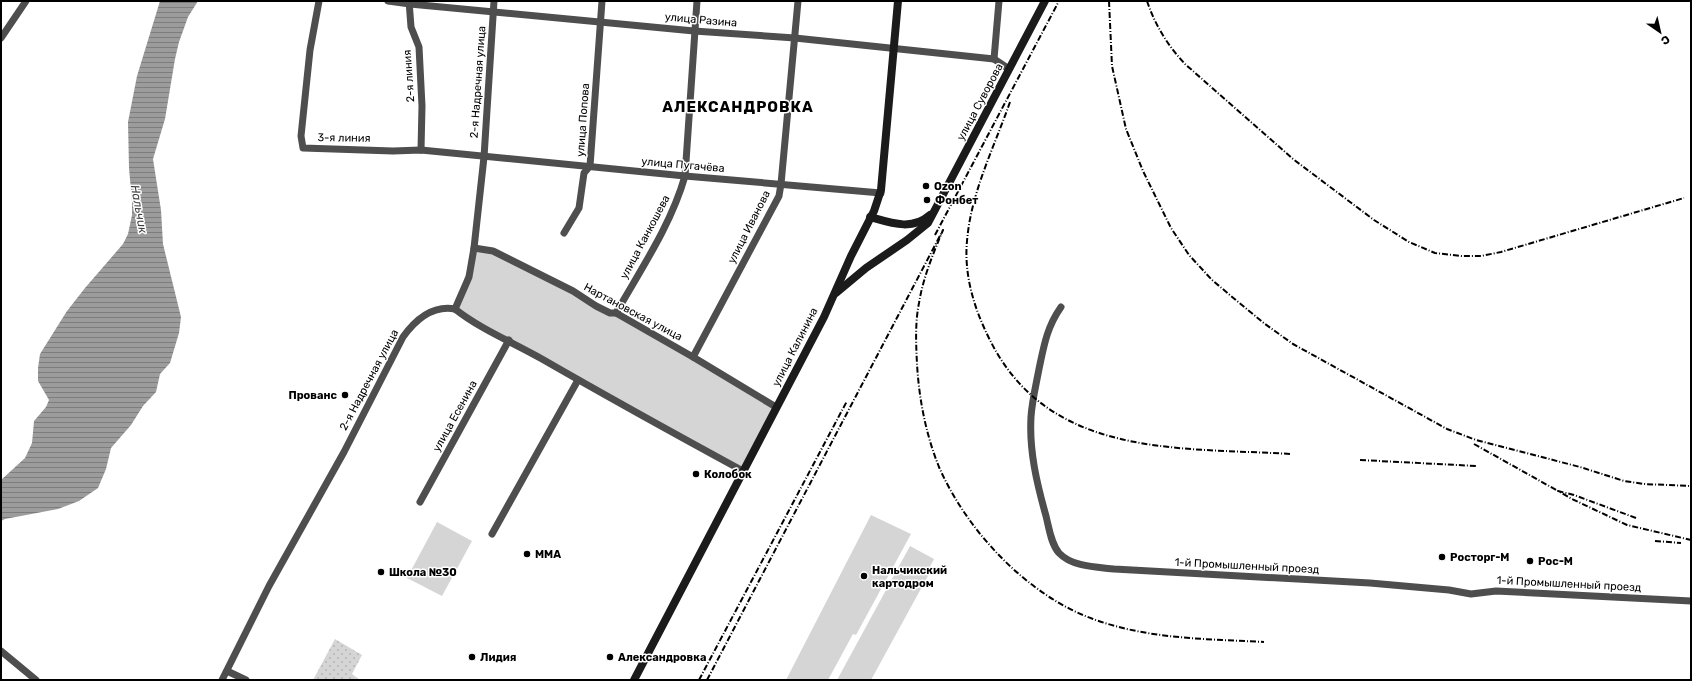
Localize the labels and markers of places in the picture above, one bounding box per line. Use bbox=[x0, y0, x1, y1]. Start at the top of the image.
place label: Ozon bbox=[934, 180, 962, 193]
marker: Ozon bbox=[921, 181, 931, 191]
place label: Фонбет bbox=[935, 194, 978, 207]
marker: Фонбет bbox=[922, 195, 932, 205]
place label: Прованс bbox=[288, 389, 337, 402]
marker: Прованс bbox=[340, 390, 350, 400]
place label: Колобок bbox=[704, 468, 752, 481]
marker: Колобок bbox=[691, 469, 701, 479]
place label: MMA bbox=[535, 548, 561, 561]
marker: MMA bbox=[522, 549, 532, 559]
place label: Росторг-М bbox=[1450, 551, 1509, 564]
marker: Росторг-М bbox=[1437, 552, 1447, 562]
place label: Рос-М bbox=[1538, 555, 1573, 568]
marker: Рос-М bbox=[1525, 556, 1535, 566]
place label: Нальчикский картодром bbox=[872, 564, 947, 590]
place label: Школа №30 bbox=[389, 566, 457, 579]
marker: Школа №30 bbox=[376, 567, 386, 577]
marker: Нальчикский картодром bbox=[859, 571, 869, 581]
place label: Лидия bbox=[480, 651, 516, 664]
place label: Александровка bbox=[618, 651, 706, 664]
marker: Лидия bbox=[467, 652, 477, 662]
marker: Александровка bbox=[605, 652, 615, 662]

